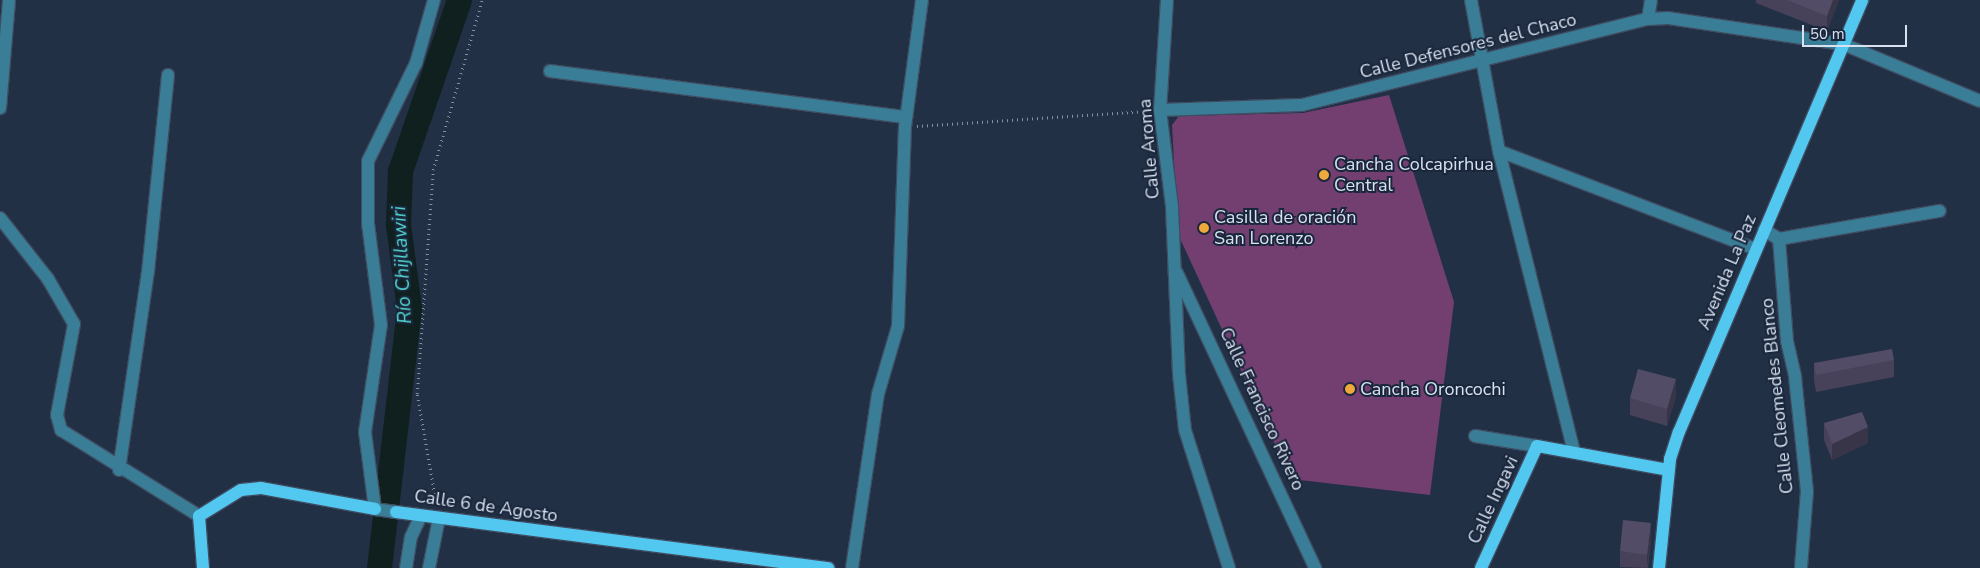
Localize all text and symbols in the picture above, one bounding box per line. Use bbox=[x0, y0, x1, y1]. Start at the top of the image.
street label: Calle Defensores del Chaco bbox=[1357, 9, 1579, 83]
scale bar bbox=[1805, 15, 1910, 47]
text: 50 m bbox=[1810, 24, 1845, 44]
street label: Calle Aroma bbox=[1134, 98, 1164, 200]
place label: Cancha Colcapirhua Central bbox=[1334, 154, 1494, 196]
marker: Cancha Colcapirhua Central bbox=[1318, 169, 1330, 181]
water label: Río Chijllawiri bbox=[389, 206, 417, 324]
place label: Casilla de oración San Lorenzo bbox=[1214, 207, 1356, 250]
street label: Avenida La Paz bbox=[1693, 211, 1761, 333]
marker: Casilla de oración San Lorenzo bbox=[1198, 222, 1210, 234]
street label: Calle Cleomedes Blanco bbox=[1756, 297, 1798, 495]
street label: Calle Francisco Rivero bbox=[1215, 324, 1309, 494]
place label: Cancha Oroncochi bbox=[1360, 378, 1506, 400]
marker: Cancha Oroncochi bbox=[1344, 383, 1356, 395]
street label: Calle Ingavi bbox=[1463, 453, 1523, 547]
street label: Calle 6 de Agosto bbox=[413, 485, 559, 527]

